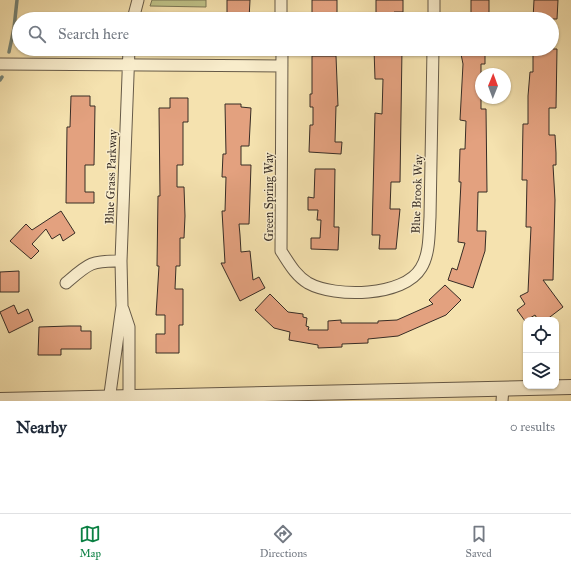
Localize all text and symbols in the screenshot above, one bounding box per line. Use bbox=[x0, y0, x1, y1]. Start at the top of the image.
search box bbox=[12, 12, 559, 56]
icon: search bbox=[26, 23, 48, 45]
text: Search here bbox=[58, 25, 129, 43]
north arrow bbox=[475, 68, 511, 104]
street label: Blue Grass Parkway bbox=[102, 129, 120, 225]
street label: Green Spring Way bbox=[262, 152, 277, 241]
street label: Blue Brook Way bbox=[409, 154, 425, 234]
map controls bbox=[523, 317, 559, 389]
button: locate bbox=[523, 317, 559, 353]
button: layers bbox=[523, 353, 559, 389]
text: Nearby bbox=[16, 417, 67, 438]
text: 0 results bbox=[510, 419, 555, 435]
tab: Map bbox=[79, 523, 101, 560]
tab: Directions bbox=[260, 523, 307, 560]
tab: Saved bbox=[466, 523, 492, 560]

